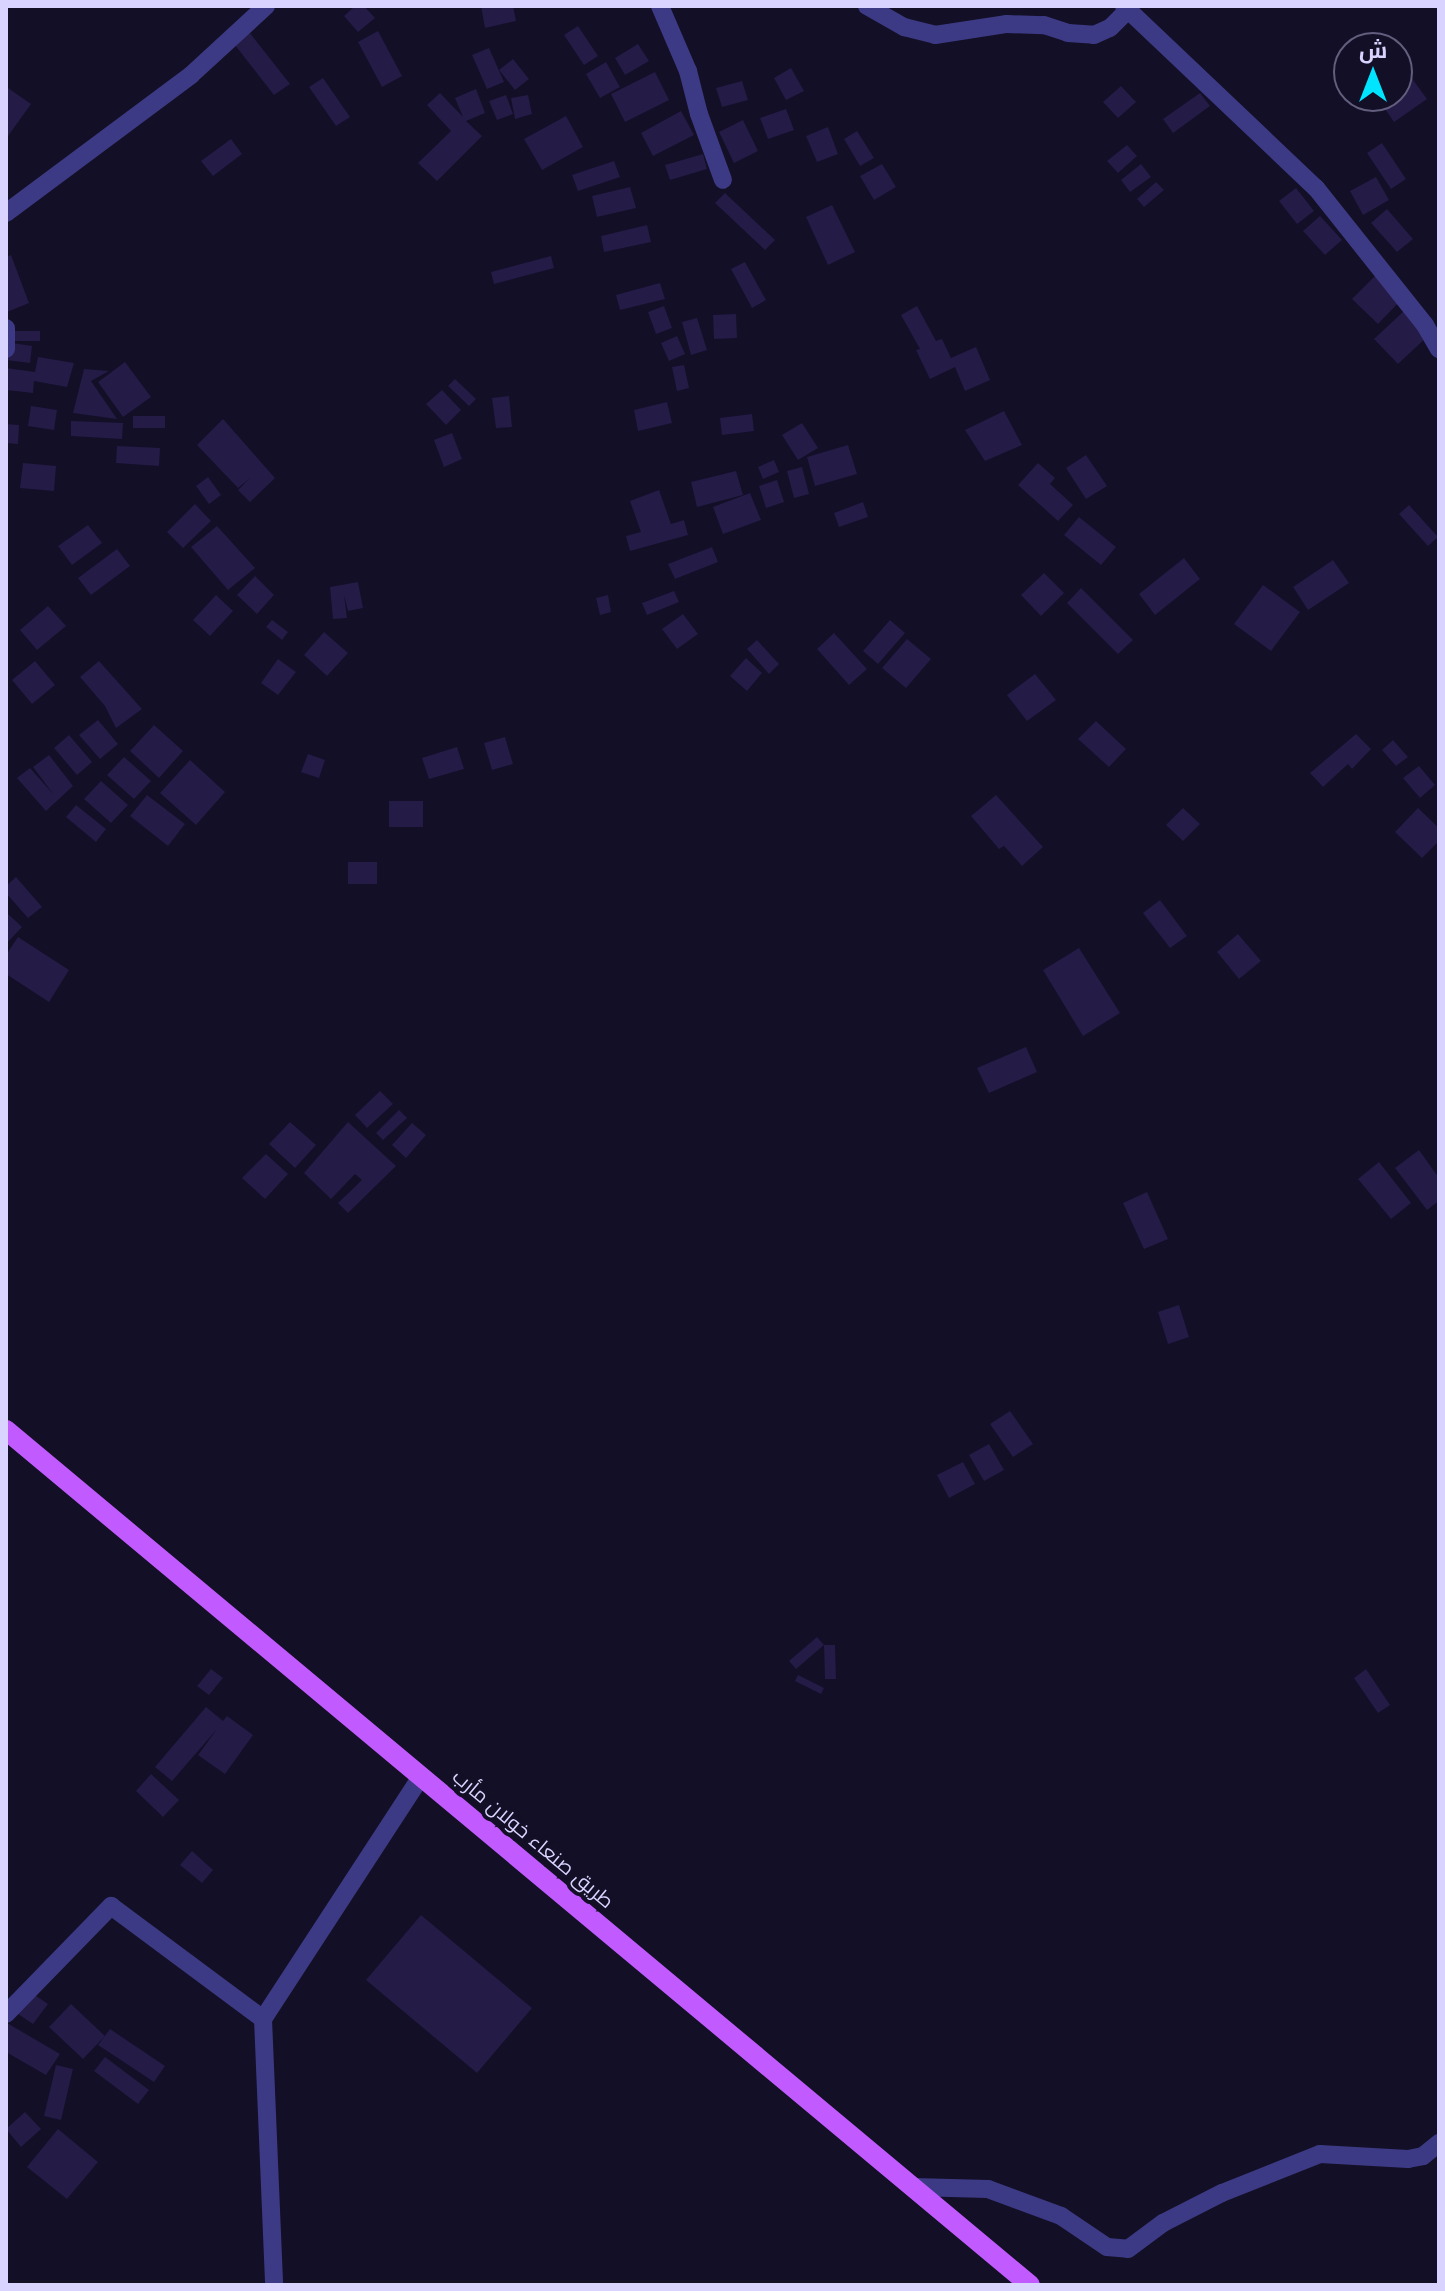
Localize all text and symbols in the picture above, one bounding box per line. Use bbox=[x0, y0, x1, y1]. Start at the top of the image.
north arrow bbox=[1333, 32, 1413, 112]
text: ش bbox=[1359, 37, 1387, 63]
street label: طريق صنعاء خولان مأرب bbox=[448, 1765, 618, 1913]

